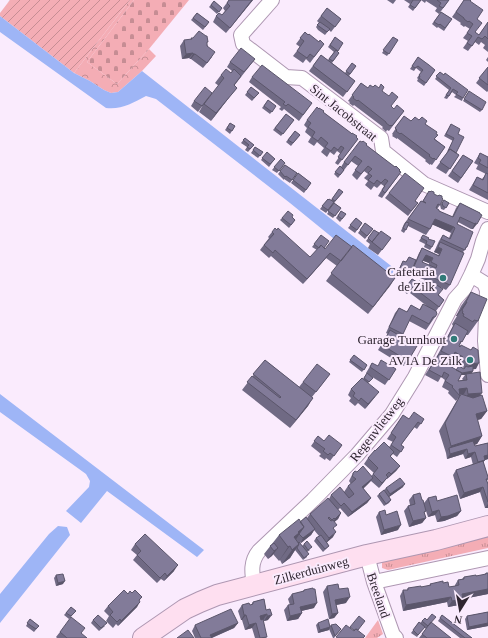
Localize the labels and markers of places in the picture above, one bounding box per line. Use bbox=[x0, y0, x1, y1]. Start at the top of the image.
place label: Cafetaria de Zilk bbox=[387, 264, 435, 294]
marker: Cafetaria de Zilk bbox=[438, 273, 448, 283]
place label: Garage Turnhout bbox=[358, 332, 446, 347]
marker: Garage Turnhout bbox=[449, 334, 459, 344]
place label: AVIA De Zilk bbox=[389, 353, 462, 368]
marker: AVIA De Zilk bbox=[465, 355, 475, 365]

